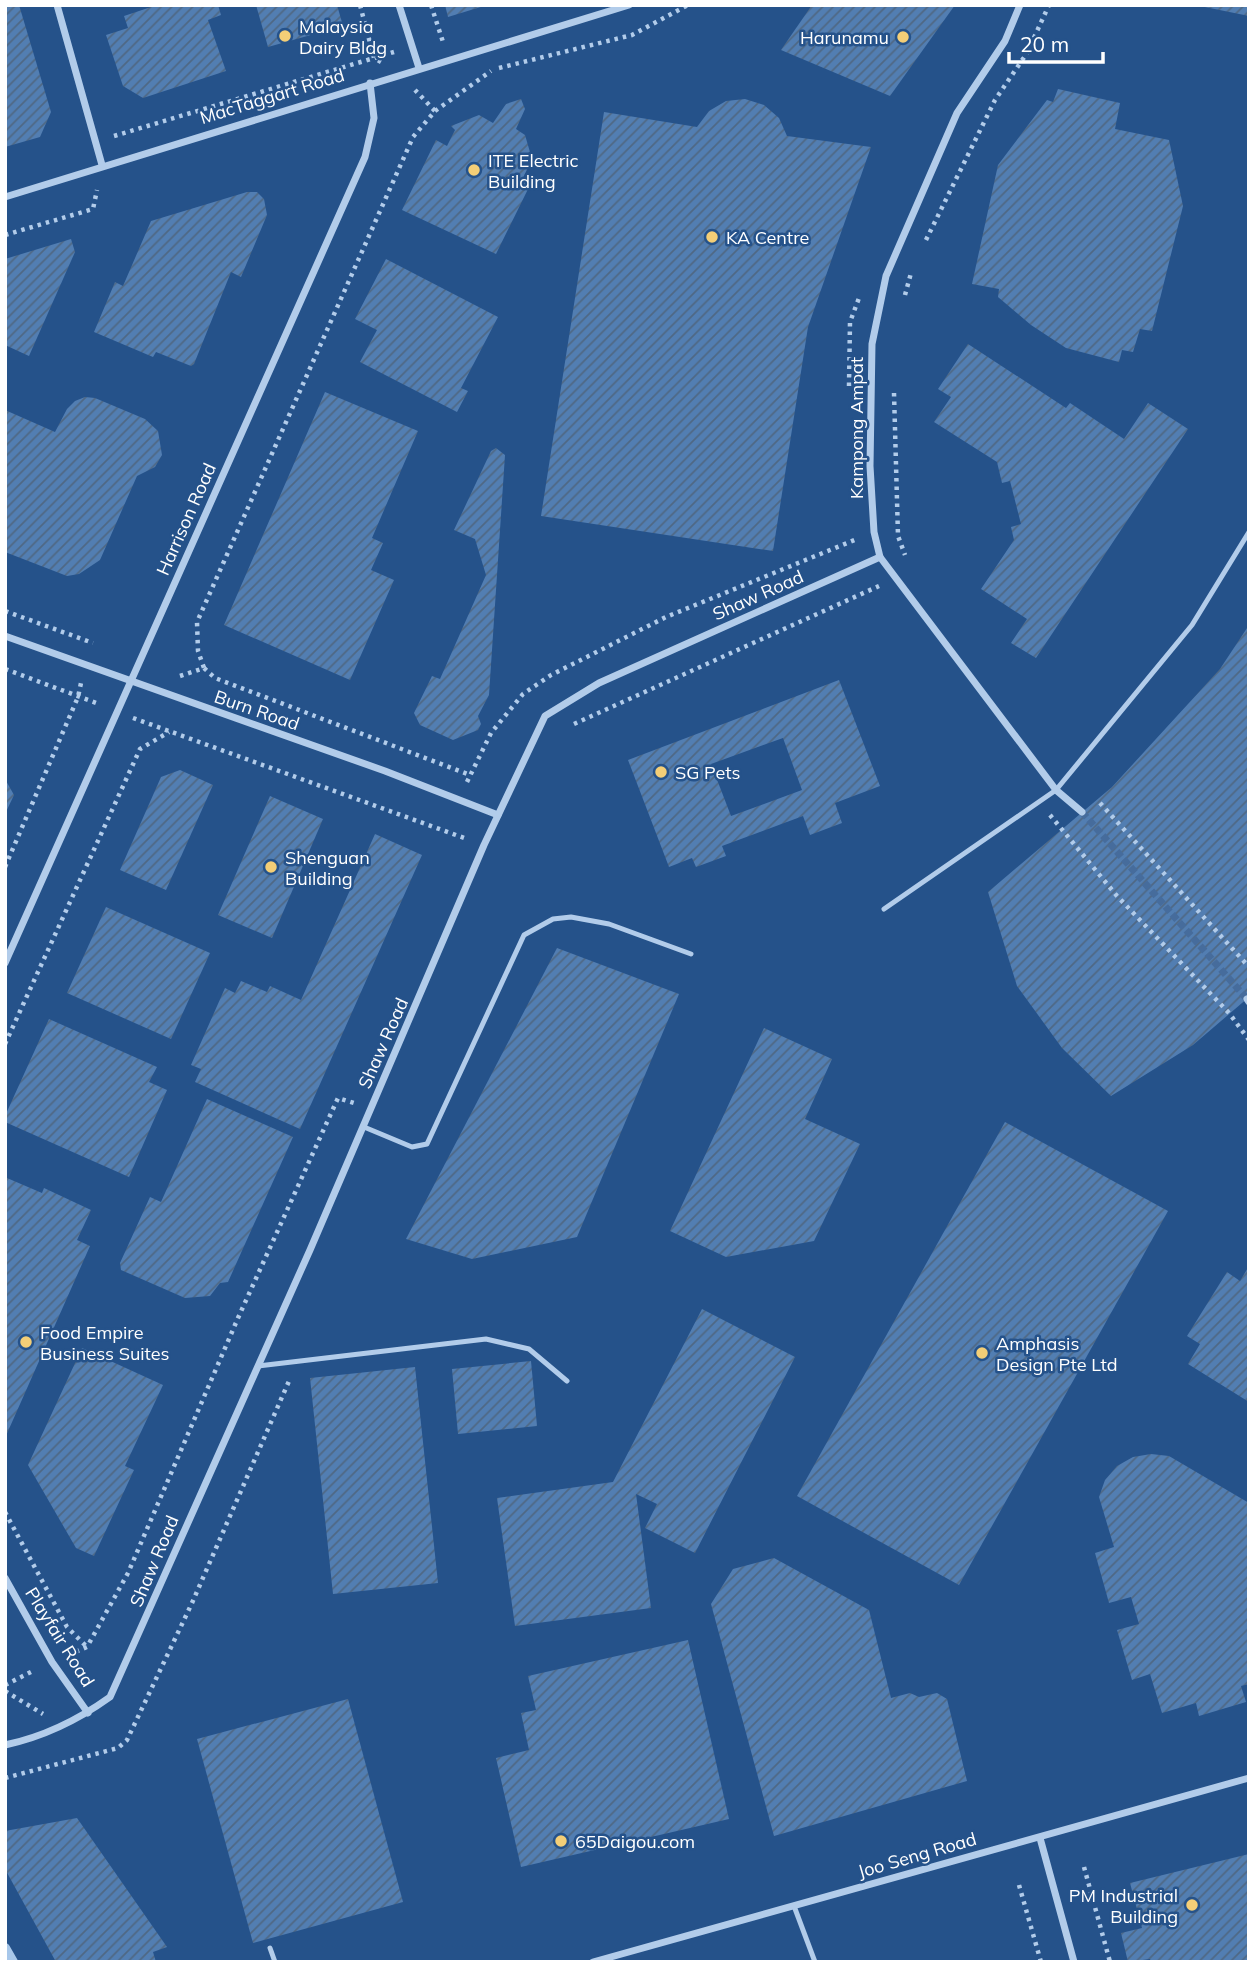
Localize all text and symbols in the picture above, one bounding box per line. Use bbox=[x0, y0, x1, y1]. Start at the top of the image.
place label: Malaysia Dairy Bldg bbox=[299, 15, 387, 59]
scale bar bbox=[1009, 21, 1104, 65]
place label: Harunamu bbox=[800, 26, 889, 49]
marker: Malaysia Dairy Bldg bbox=[277, 28, 293, 44]
marker: Harunamu bbox=[895, 29, 911, 45]
text: 20 m bbox=[1020, 31, 1069, 57]
street label: MacTaggart Road bbox=[197, 63, 347, 129]
place label: ITE Electric Building bbox=[488, 149, 579, 193]
marker: ITE Electric Building bbox=[466, 162, 482, 178]
place label: KA Centre bbox=[726, 226, 809, 249]
marker: KA Centre bbox=[704, 229, 720, 245]
street label: Kampong Ampat bbox=[845, 357, 868, 499]
street label: Harrison Road bbox=[151, 459, 221, 579]
street label: Shaw Road bbox=[709, 565, 807, 625]
street label: Burn Road bbox=[211, 685, 303, 735]
place label: SG Pets bbox=[675, 761, 740, 784]
marker: SG Pets bbox=[653, 764, 669, 780]
place label: Shenguan Building bbox=[285, 846, 370, 890]
marker: Shenguan Building bbox=[263, 859, 279, 875]
street label: Shaw Road bbox=[353, 994, 413, 1092]
place label: Food Empire Business Suites bbox=[40, 1321, 170, 1365]
place label: Amphasis Design Pte Ltd bbox=[996, 1332, 1118, 1376]
marker: Food Empire Business Suites bbox=[18, 1334, 34, 1350]
marker: Amphasis Design Pte Ltd bbox=[974, 1345, 990, 1361]
street label: Shaw Road bbox=[124, 1512, 184, 1610]
street label: Playfair Road bbox=[20, 1583, 100, 1691]
street label: Joo Seng Road bbox=[855, 1827, 979, 1883]
place label: 65Daigou.com bbox=[575, 1830, 695, 1853]
marker: 65Daigou.com bbox=[553, 1833, 569, 1849]
place label: PM Industrial Building bbox=[1069, 1884, 1178, 1928]
marker: PM Industrial Building bbox=[1184, 1897, 1200, 1913]

